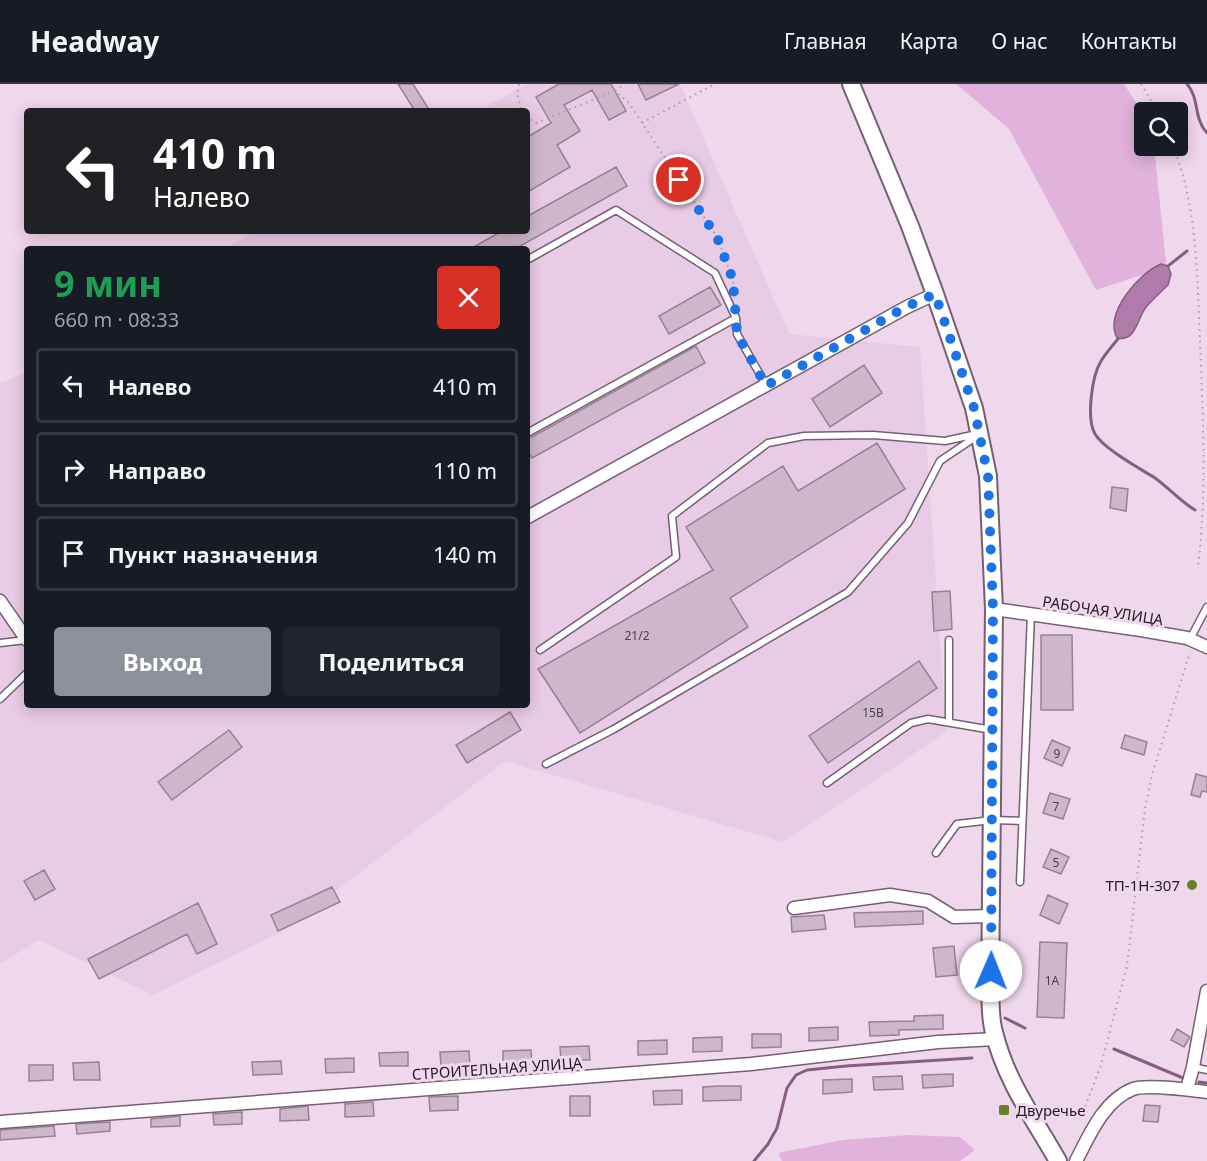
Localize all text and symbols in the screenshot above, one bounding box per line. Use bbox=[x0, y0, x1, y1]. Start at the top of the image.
text: Headway bbox=[30, 22, 159, 60]
text: Главная bbox=[784, 27, 867, 55]
text: Карта bbox=[900, 27, 958, 55]
text: О нас bbox=[991, 27, 1048, 55]
text: Контакты bbox=[1081, 27, 1177, 55]
map controls bbox=[1134, 102, 1188, 156]
button: search bbox=[1134, 102, 1188, 156]
text: 410 m bbox=[153, 124, 277, 181]
icon: left bbox=[54, 132, 132, 210]
pin bbox=[653, 154, 704, 205]
icon: arrive bbox=[662, 163, 695, 196]
text: Налево bbox=[153, 178, 250, 215]
text: 9 мин bbox=[54, 259, 162, 308]
button: close bbox=[437, 266, 500, 329]
text: 660 m · 08:33 bbox=[54, 306, 179, 333]
icon: left bbox=[57, 369, 90, 402]
text: Налево bbox=[108, 371, 191, 401]
text: 410 m bbox=[433, 371, 497, 401]
icon: right bbox=[57, 453, 90, 486]
text: Направо bbox=[108, 455, 206, 485]
text: 110 m bbox=[433, 455, 497, 485]
icon: arrive bbox=[57, 537, 90, 570]
text: Пункт назначения bbox=[108, 539, 318, 569]
text: 140 m bbox=[433, 539, 497, 569]
street label: РАБОЧАЯ УЛИЦА bbox=[1041, 591, 1165, 629]
button: Выход bbox=[54, 627, 271, 696]
button: Поделиться bbox=[283, 627, 500, 696]
house number: 21/2 bbox=[624, 627, 650, 644]
house number: 15В bbox=[862, 704, 884, 721]
house number: 9 bbox=[1054, 745, 1061, 762]
house number: 7 bbox=[1053, 798, 1060, 815]
house number: 5 bbox=[1053, 854, 1060, 871]
place label: ТП-1Н-307 bbox=[1106, 875, 1180, 895]
marker: ТП-1Н-307 bbox=[1185, 878, 1199, 892]
position arrow bbox=[959, 939, 1023, 1003]
house number: 1А bbox=[1045, 972, 1060, 989]
street label: СТРОИТЕЛЬНАЯ УЛИЦА bbox=[411, 1052, 583, 1084]
place label: Двуречье bbox=[1016, 1100, 1085, 1120]
marker: Двуречье bbox=[997, 1103, 1011, 1117]

